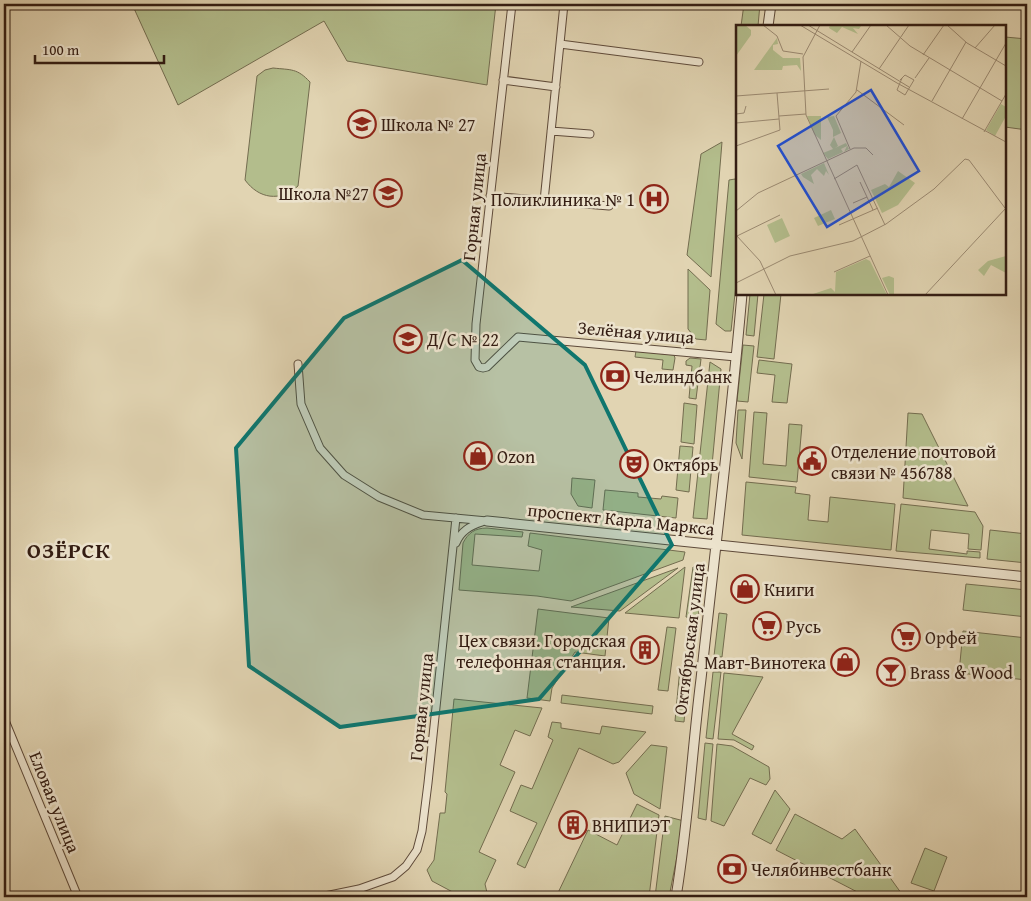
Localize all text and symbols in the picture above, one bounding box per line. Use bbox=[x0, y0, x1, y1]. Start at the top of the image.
inset map bbox=[736, 25, 1006, 295]
scale bar bbox=[35, 32, 164, 64]
text: 100 m bbox=[42, 39, 80, 60]
school or university icon: Школа № 27 bbox=[347, 109, 377, 139]
place label: Школа № 27 bbox=[381, 111, 475, 138]
street label: Горная улица bbox=[455, 151, 493, 262]
school or university icon: Школа №27 bbox=[373, 178, 403, 208]
place label: Школа №27 bbox=[279, 180, 369, 207]
hospital icon: Поликлиника № 1 bbox=[639, 184, 669, 214]
place label: Поликлиника № 1 bbox=[491, 186, 635, 213]
street label: Зелёная улица bbox=[577, 313, 696, 351]
school or university icon: Д/С № 22 bbox=[393, 324, 423, 354]
place label: Д/С № 22 bbox=[426, 326, 499, 353]
bank icon: Челиндбанк bbox=[600, 361, 630, 391]
place label: Челиндбанк bbox=[634, 363, 733, 390]
place label: Отделение почтовой связи № 456788 bbox=[831, 438, 997, 486]
shop icon: Ozon bbox=[463, 441, 493, 471]
place label: Ozon bbox=[497, 443, 535, 470]
public building icon: Отделение почтовой связи № 456788 bbox=[797, 446, 827, 476]
theatre icon: Октябрь bbox=[619, 449, 649, 479]
place label: Октябрь bbox=[653, 451, 719, 478]
street label: проспект Карла Маркса bbox=[526, 496, 716, 542]
district label: ОЗЁРСК bbox=[27, 534, 111, 566]
street label: Октябрьская улица bbox=[666, 561, 712, 717]
shop icon: Книги bbox=[730, 574, 760, 604]
place label: Книги bbox=[764, 576, 815, 603]
supermarket icon: Русь bbox=[752, 611, 782, 641]
place label: Русь bbox=[786, 613, 821, 640]
supermarket icon: Орфей bbox=[891, 622, 921, 652]
place label: Орфей bbox=[925, 624, 977, 651]
place label: Цех связи. Городская телефонная станция. bbox=[457, 627, 626, 675]
building icon: Цех связи. Городская телефонная станция. bbox=[630, 635, 660, 665]
shop icon: Мавт-Винотека bbox=[830, 647, 860, 677]
place label: Мавт-Винотека bbox=[704, 649, 826, 676]
street label: Горная улица bbox=[402, 651, 440, 762]
bar icon: Brass & Wood bbox=[876, 657, 906, 687]
place label: Brass & Wood bbox=[910, 659, 1013, 686]
street label: Еловая улица bbox=[22, 747, 88, 857]
building icon: ВНИПИЭТ bbox=[558, 810, 588, 840]
place label: ВНИПИЭТ bbox=[592, 812, 670, 839]
bank icon: Челябинвестбанк bbox=[717, 854, 747, 884]
place label: Челябинвестбанк bbox=[751, 856, 892, 883]

